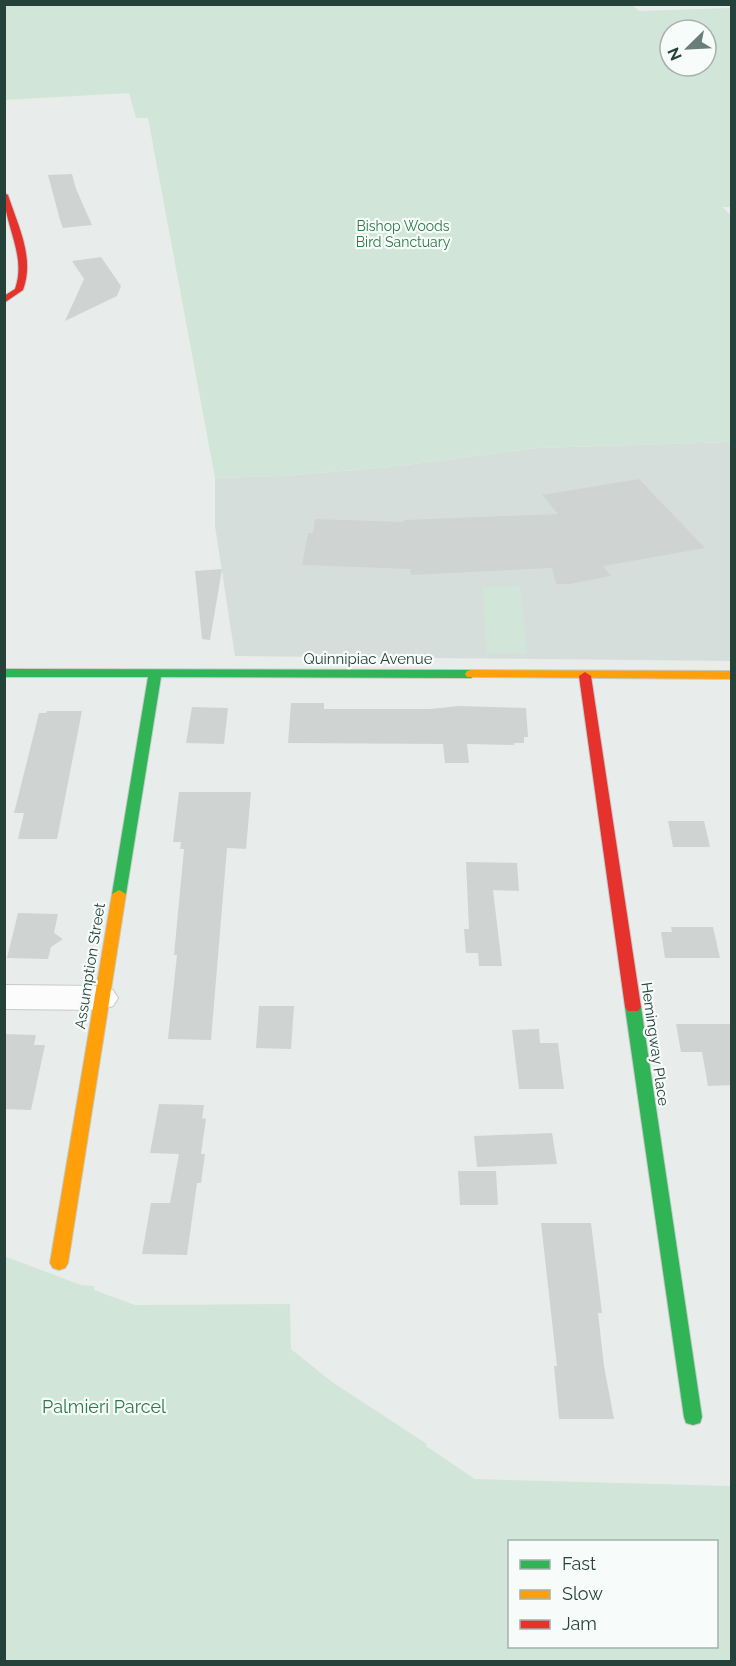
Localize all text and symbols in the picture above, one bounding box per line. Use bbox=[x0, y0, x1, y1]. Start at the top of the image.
north arrow bbox=[658, 18, 718, 78]
text: N bbox=[664, 44, 686, 63]
park label: Bishop Woods Bird Sanctuary bbox=[356, 218, 451, 250]
street label: Quinnipiac Avenue bbox=[303, 650, 433, 668]
street label: Assumption Street bbox=[71, 902, 109, 1030]
street label: Hemingway Place bbox=[637, 981, 673, 1107]
park label: Palmieri Parcel bbox=[42, 1396, 166, 1417]
legend bbox=[508, 1540, 718, 1648]
text: Fast bbox=[562, 1553, 596, 1574]
text: Slow bbox=[562, 1583, 603, 1604]
text: Jam bbox=[562, 1613, 597, 1634]

